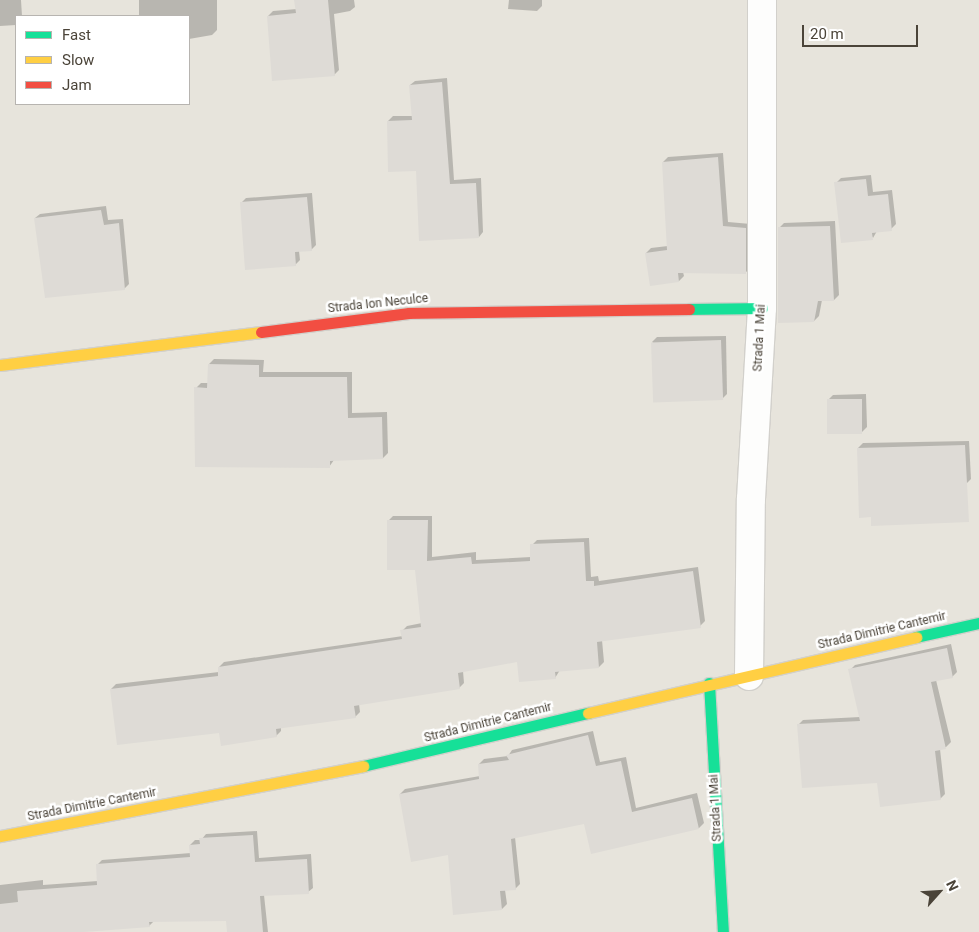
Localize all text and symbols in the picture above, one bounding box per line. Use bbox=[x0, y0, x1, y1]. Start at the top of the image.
legend bbox=[15, 15, 190, 105]
scale bar bbox=[804, 15, 920, 47]
text: 20 m bbox=[810, 25, 844, 43]
text: Fast bbox=[62, 26, 91, 44]
text: Slow bbox=[62, 51, 94, 69]
text: Jam bbox=[62, 76, 92, 94]
street label: Strada Ion Neculce bbox=[327, 292, 429, 316]
street label: Strada 1 Mai bbox=[751, 304, 769, 372]
street label: Strada Dimitrie Cantemir bbox=[817, 609, 947, 653]
street label: Strada Dimitrie Cantemir bbox=[423, 700, 553, 746]
street label: Strada 1 Mai bbox=[707, 774, 725, 842]
street label: Strada Dimitrie Cantemir bbox=[26, 785, 158, 825]
north arrow bbox=[914, 867, 964, 917]
text: N bbox=[943, 877, 962, 893]

